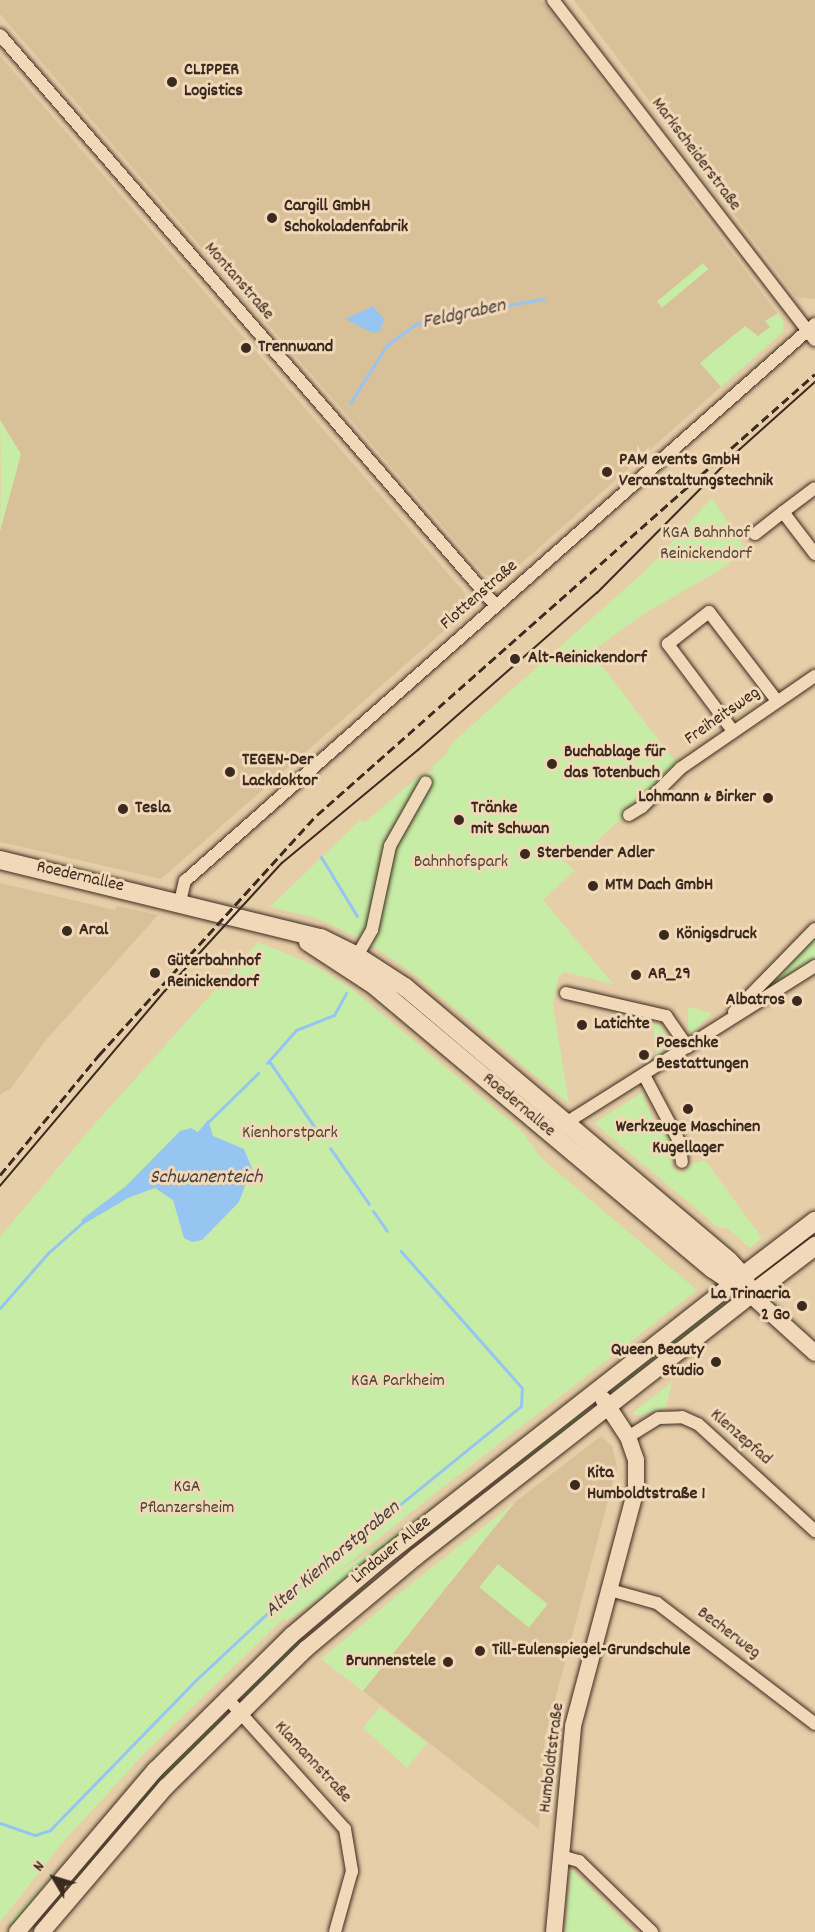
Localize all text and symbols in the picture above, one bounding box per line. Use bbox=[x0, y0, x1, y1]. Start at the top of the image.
place label: CLIPPER Logistics bbox=[184, 61, 243, 104]
marker: CLIPPER Logistics bbox=[165, 75, 179, 89]
street label: Markscheiderstraße bbox=[645, 94, 745, 216]
place label: Cargill GmbH Schokoladenfabrik bbox=[284, 197, 408, 240]
marker: Cargill GmbH Schokoladenfabrik bbox=[265, 211, 279, 225]
street label: Montanstraße bbox=[198, 239, 278, 325]
water label: Feldgraben bbox=[420, 295, 508, 335]
place label: Trennwand bbox=[258, 337, 333, 359]
marker: Trennwand bbox=[239, 341, 253, 355]
place label: PAM events GmbH Veranstaltungstechnik bbox=[619, 451, 773, 494]
marker: PAM events GmbH Veranstaltungstechnik bbox=[600, 465, 614, 479]
park label: KGA Bahnhof Reinickendorf bbox=[660, 524, 752, 566]
street label: Flottenstraße bbox=[437, 556, 523, 636]
place label: Alt-Reinickendorf bbox=[528, 648, 647, 670]
marker: Alt-Reinickendorf bbox=[506, 650, 524, 668]
street label: Freiheitsweg bbox=[681, 683, 765, 751]
place label: Buchablage für das Totenbuch bbox=[564, 743, 665, 786]
place label: TEGEN-Der Lackdoktor bbox=[242, 751, 318, 794]
marker: Buchablage für das Totenbuch bbox=[545, 757, 559, 771]
marker: TEGEN-Der Lackdoktor bbox=[223, 765, 237, 779]
place label: Lohmann & Birker bbox=[638, 787, 756, 809]
marker: Lohmann & Birker bbox=[761, 791, 775, 805]
place label: Tesla bbox=[135, 798, 170, 820]
place label: Tränke mit Schwan bbox=[471, 799, 549, 842]
marker: Tesla bbox=[116, 802, 130, 816]
marker: Tränke mit Schwan bbox=[452, 813, 466, 827]
place label: Sterbender Adler bbox=[537, 843, 655, 865]
marker: Sterbender Adler bbox=[518, 847, 532, 861]
park label: Bahnhofspark bbox=[414, 852, 508, 874]
street label: Roedernallee bbox=[34, 857, 126, 899]
place label: MTM Dach GmbH bbox=[605, 875, 713, 897]
marker: MTM Dach GmbH bbox=[586, 879, 600, 893]
place label: Aral bbox=[79, 920, 108, 942]
marker: Aral bbox=[60, 924, 74, 938]
place label: Königsdruck bbox=[676, 924, 757, 946]
marker: Königsdruck bbox=[657, 928, 671, 942]
place label: Güterbahnhof Reinickendorf bbox=[167, 952, 260, 994]
place label: AR_29 bbox=[648, 964, 691, 986]
marker: Güterbahnhof Reinickendorf bbox=[148, 966, 162, 980]
marker: AR_29 bbox=[629, 968, 643, 982]
place label: Albatros bbox=[726, 990, 785, 1012]
marker: Albatros bbox=[790, 994, 804, 1008]
place label: Latichte bbox=[594, 1014, 650, 1036]
marker: Latichte bbox=[575, 1018, 589, 1032]
place label: Poeschke Bestattungen bbox=[656, 1034, 749, 1076]
marker: Poeschke Bestattungen bbox=[637, 1048, 651, 1062]
street label: Roedernallee bbox=[477, 1069, 559, 1143]
marker: Werkzeuge Maschinen Kugellager bbox=[681, 1102, 695, 1116]
place label: Werkzeuge Maschinen Kugellager bbox=[616, 1118, 760, 1160]
park label: Kienhorstpark bbox=[242, 1123, 338, 1145]
water label: Schwanenteich bbox=[150, 1166, 262, 1190]
place label: La Trinacria 2 Go bbox=[710, 1285, 790, 1328]
marker: La Trinacria 2 Go bbox=[795, 1299, 809, 1313]
place label: Queen Beauty Studio bbox=[611, 1341, 704, 1384]
marker: Queen Beauty Studio bbox=[709, 1355, 723, 1369]
park label: KGA Parkheim bbox=[351, 1371, 445, 1393]
street label: Klenzepfad bbox=[705, 1405, 775, 1471]
place label: Kita Humboldtstraße 1 bbox=[587, 1464, 705, 1506]
park label: KGA Pflanzersheim bbox=[140, 1478, 234, 1520]
marker: Kita Humboldtstraße 1 bbox=[568, 1478, 582, 1492]
water label: Alter Kienhorstgraben bbox=[261, 1497, 405, 1623]
street label: Lindauer Allee bbox=[348, 1512, 436, 1590]
street label: Becherweg bbox=[692, 1603, 764, 1665]
place label: Till-Eulenspiegel-Grundschule bbox=[492, 1640, 690, 1662]
marker: Till-Eulenspiegel-Grundschule bbox=[473, 1644, 487, 1658]
place label: Brunnenstele bbox=[346, 1651, 436, 1673]
marker: Brunnenstele bbox=[441, 1655, 455, 1669]
street label: Humboldtstraße bbox=[536, 1702, 570, 1814]
street label: Klamannstraße bbox=[269, 1717, 355, 1809]
north arrow bbox=[24, 1848, 84, 1908]
text: N bbox=[28, 1856, 51, 1877]

